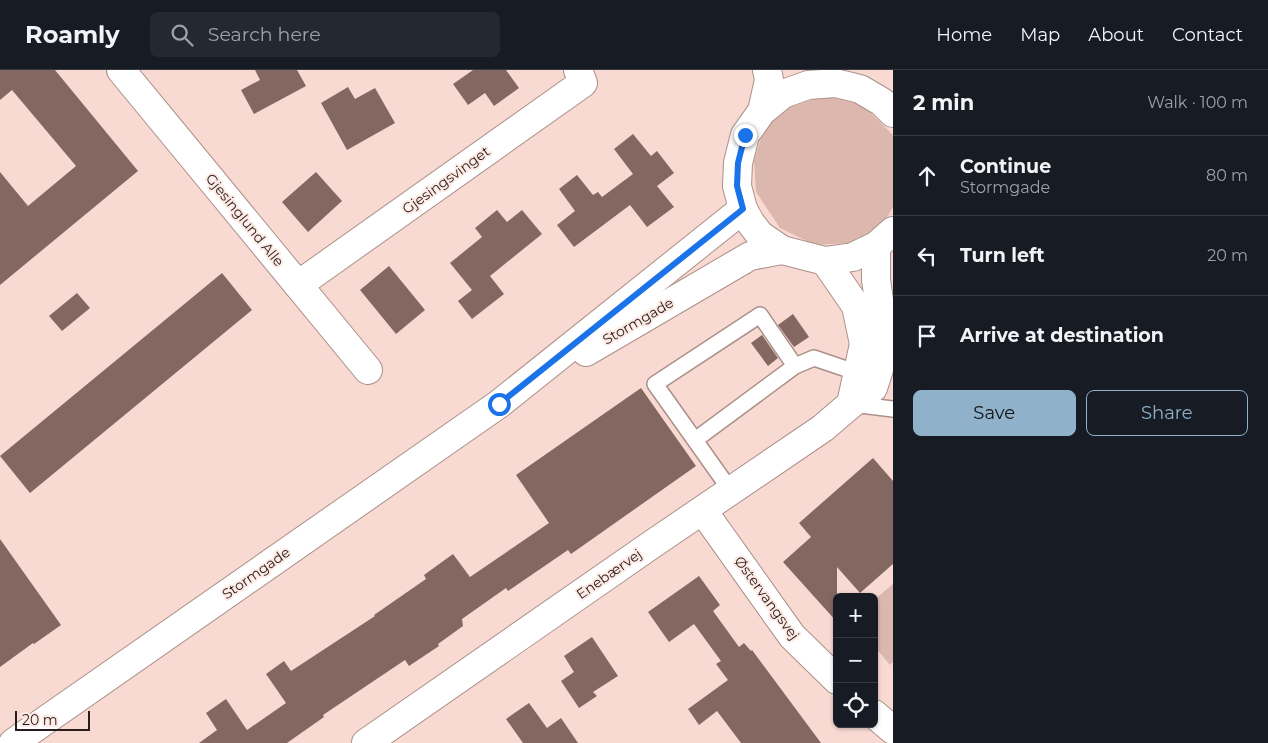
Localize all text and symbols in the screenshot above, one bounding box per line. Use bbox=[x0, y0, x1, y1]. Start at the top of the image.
search box bbox=[150, 12, 500, 57]
text: Roamly bbox=[25, 20, 120, 49]
icon: search bbox=[168, 21, 196, 49]
text: Search here bbox=[208, 23, 321, 46]
text: Home bbox=[936, 24, 992, 46]
text: Map bbox=[1020, 24, 1060, 46]
text: About bbox=[1088, 24, 1144, 46]
text: Contact bbox=[1172, 24, 1243, 46]
text: 2 min bbox=[913, 90, 974, 115]
text: Walk · 100 m bbox=[1147, 93, 1248, 112]
route end bbox=[734, 124, 757, 147]
street label: Gjesingsvinget bbox=[399, 142, 494, 218]
text: Continue bbox=[960, 155, 1051, 178]
icon: ahead bbox=[913, 162, 941, 190]
text: 80 m bbox=[1206, 166, 1248, 185]
street label: Gjesinglund Alle bbox=[202, 170, 288, 270]
text: Stormgade bbox=[960, 178, 1050, 197]
icon: left bbox=[913, 242, 941, 270]
text: Turn left bbox=[960, 244, 1045, 267]
text: 20 m bbox=[1207, 246, 1248, 265]
street label: Stormgade bbox=[599, 293, 677, 349]
icon: arrive bbox=[913, 322, 941, 350]
text: Arrive at destination bbox=[960, 324, 1164, 347]
button: Save bbox=[913, 390, 1076, 436]
button: Share bbox=[1086, 390, 1248, 436]
route start bbox=[488, 393, 511, 416]
street label: Stormgade bbox=[218, 543, 294, 603]
street label: Enebærvej bbox=[573, 545, 645, 603]
street label: Østervangsvej bbox=[731, 553, 803, 643]
map controls bbox=[833, 593, 878, 728]
button: + bbox=[833, 593, 878, 638]
button: − bbox=[833, 638, 878, 683]
button: locate bbox=[833, 683, 878, 728]
scale bar bbox=[15, 708, 90, 731]
text: 20 m bbox=[22, 711, 58, 729]

